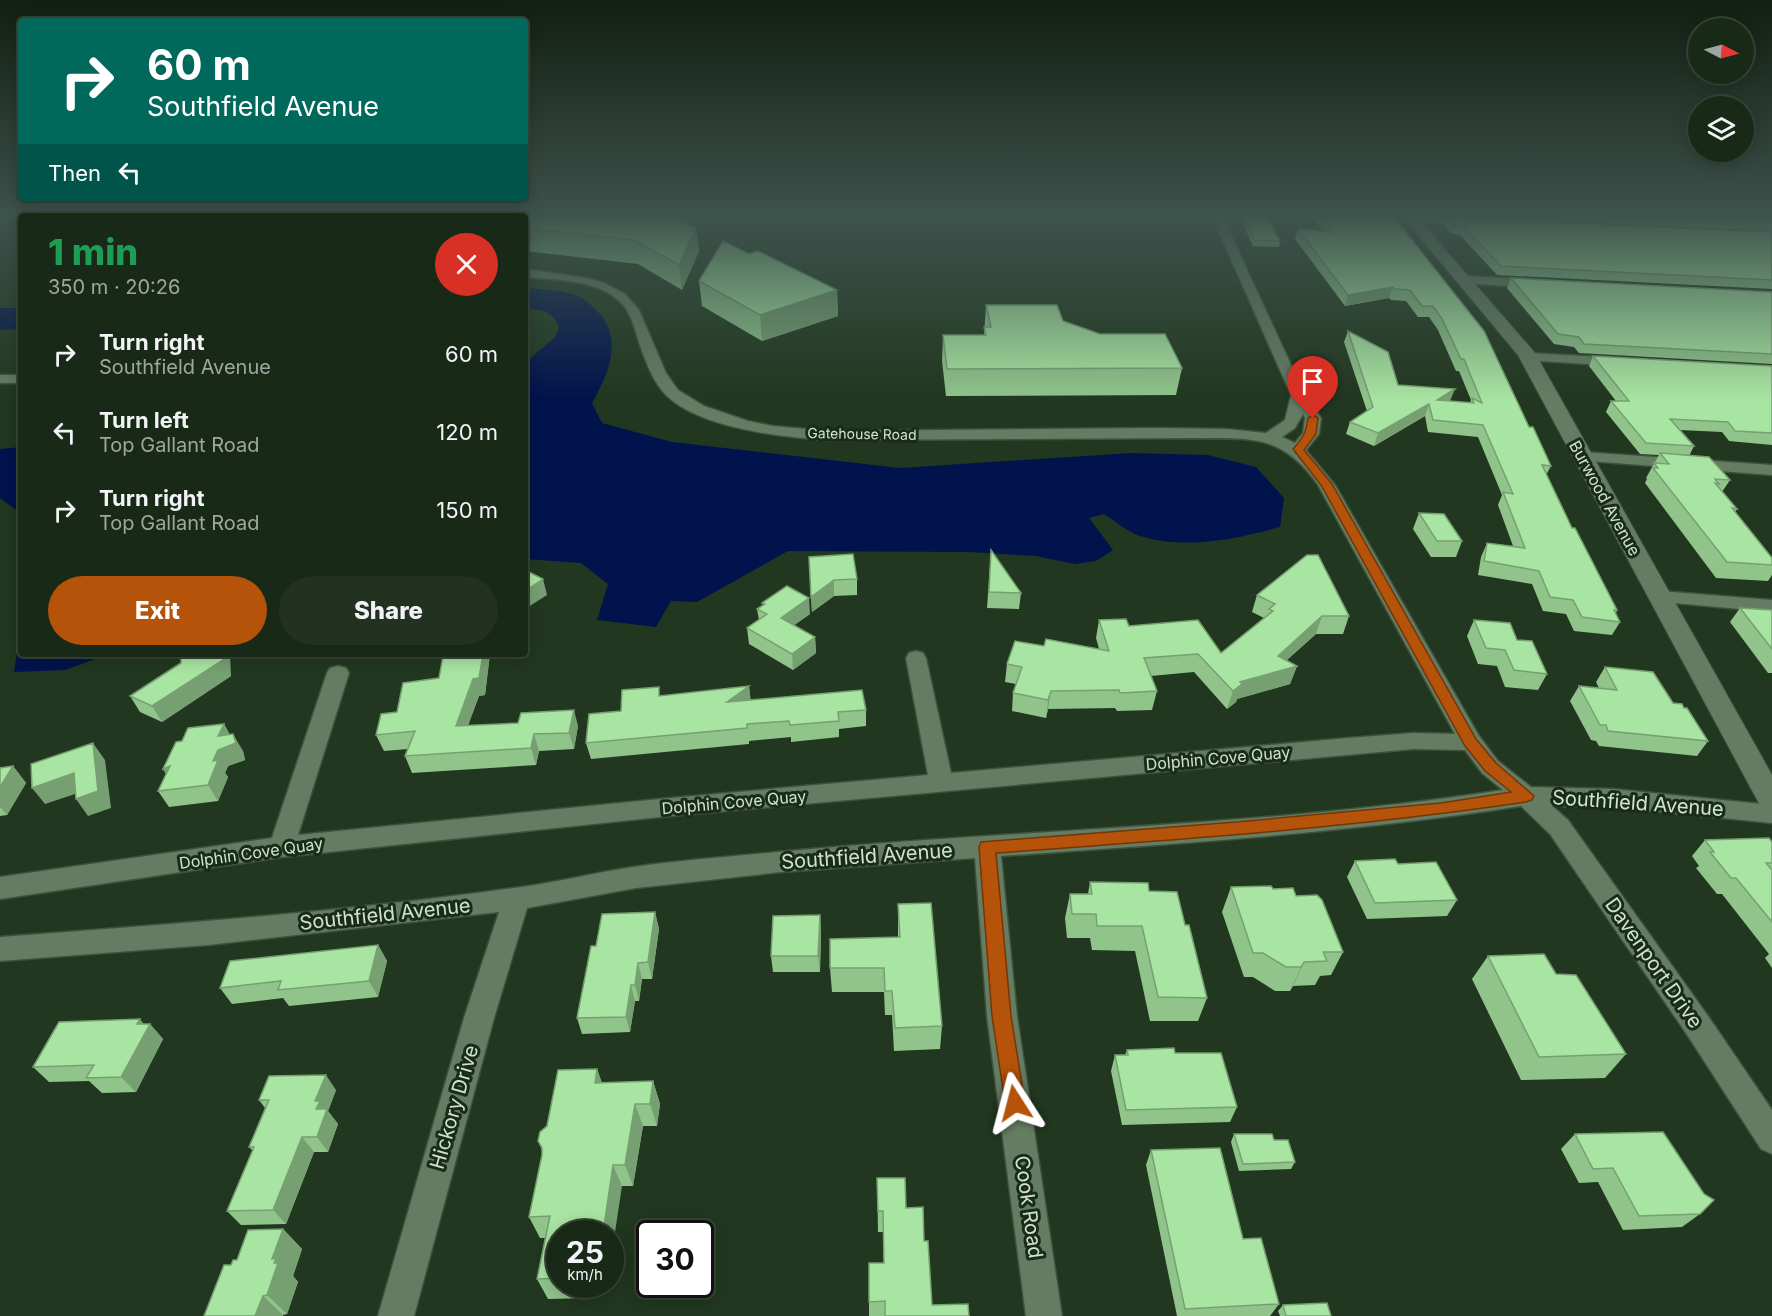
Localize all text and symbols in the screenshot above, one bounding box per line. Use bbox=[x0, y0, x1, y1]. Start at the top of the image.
north arrow bbox=[1688, 18, 1754, 84]
map controls bbox=[1688, 18, 1754, 162]
text: 60 m bbox=[147, 39, 251, 90]
icon: right bbox=[48, 42, 126, 120]
text: Southfield Avenue bbox=[147, 90, 379, 123]
button: layers bbox=[1688, 96, 1754, 162]
icon: left bbox=[113, 156, 146, 189]
text: Then bbox=[48, 160, 101, 186]
text: 1 min bbox=[48, 230, 138, 274]
button: close bbox=[435, 233, 498, 296]
text: 350 m · 20:26 bbox=[48, 275, 180, 299]
text: Turn right bbox=[99, 329, 205, 355]
icon: right bbox=[48, 338, 81, 371]
text: 60 m bbox=[445, 341, 498, 367]
text: Southfield Avenue bbox=[99, 355, 271, 379]
pin bbox=[1287, 356, 1338, 418]
icon: arrive bbox=[1296, 365, 1329, 398]
text: Turn left bbox=[99, 407, 189, 433]
icon: left bbox=[48, 416, 81, 449]
text: 120 m bbox=[436, 419, 498, 445]
street label: Gatehouse Road bbox=[807, 424, 917, 443]
text: Top Gallant Road bbox=[99, 433, 260, 457]
street label: Burwood Avenue bbox=[1565, 437, 1645, 559]
text: Turn right bbox=[99, 485, 205, 511]
icon: right bbox=[48, 494, 81, 527]
text: 150 m bbox=[436, 497, 498, 523]
text: Top Gallant Road bbox=[99, 511, 260, 535]
button: Exit bbox=[48, 576, 267, 645]
button: Share bbox=[279, 576, 498, 645]
street label: Dolphin Cove Quay bbox=[1145, 742, 1291, 774]
street label: Southfield Avenue bbox=[1551, 785, 1725, 821]
street label: Dolphin Cove Quay bbox=[661, 786, 807, 818]
street label: Dolphin Cove Quay bbox=[178, 833, 324, 873]
street label: Southfield Avenue bbox=[780, 838, 954, 874]
street label: Southfield Avenue bbox=[298, 893, 472, 935]
street label: Davenport Drive bbox=[1600, 893, 1708, 1033]
street label: Hickory Drive bbox=[425, 1042, 483, 1172]
position arrow bbox=[983, 1071, 1047, 1135]
street label: Cook Road bbox=[1010, 1154, 1048, 1260]
speed limit sign: 30 bbox=[636, 1220, 714, 1298]
text: 25 bbox=[566, 1234, 604, 1270]
text: km/h bbox=[567, 1265, 603, 1284]

